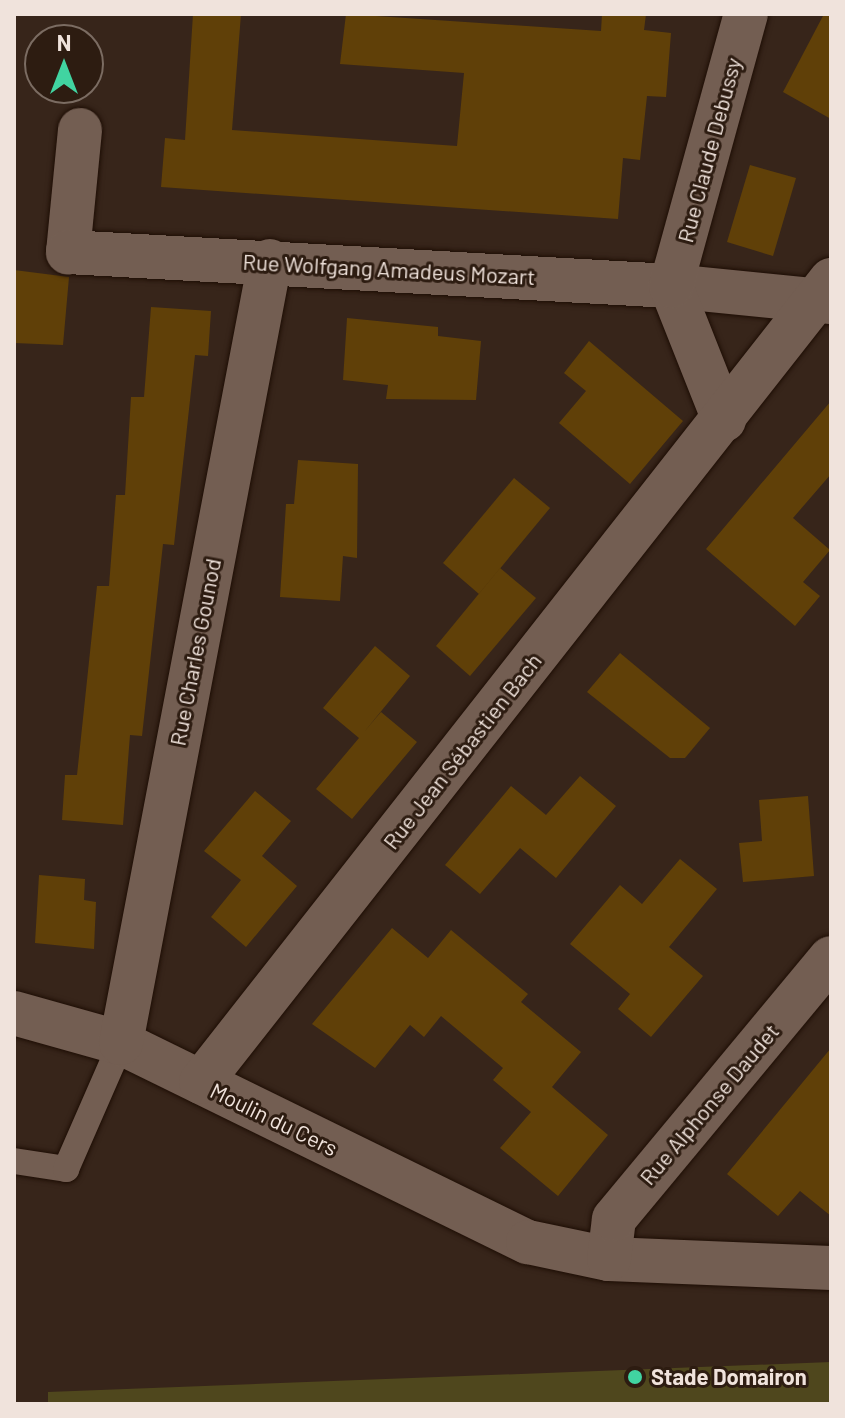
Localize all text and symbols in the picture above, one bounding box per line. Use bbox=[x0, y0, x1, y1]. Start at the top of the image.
north arrow bbox=[24, 24, 104, 104]
text: N bbox=[57, 29, 71, 55]
street label: Rue Claude Debussy bbox=[672, 55, 746, 245]
street label: Rue Wolfgang Amadeus Mozart bbox=[242, 248, 536, 290]
street label: Rue Charles Gounod bbox=[164, 556, 226, 748]
street label: Rue Jean Sébastien Bach bbox=[377, 648, 547, 854]
street label: Rue Alphonse Daudet bbox=[634, 1018, 784, 1190]
street label: Moulin du Cers bbox=[206, 1077, 342, 1161]
place label: Stade Domairon bbox=[651, 1364, 807, 1390]
marker: Stade Domairon bbox=[626, 1368, 644, 1386]

